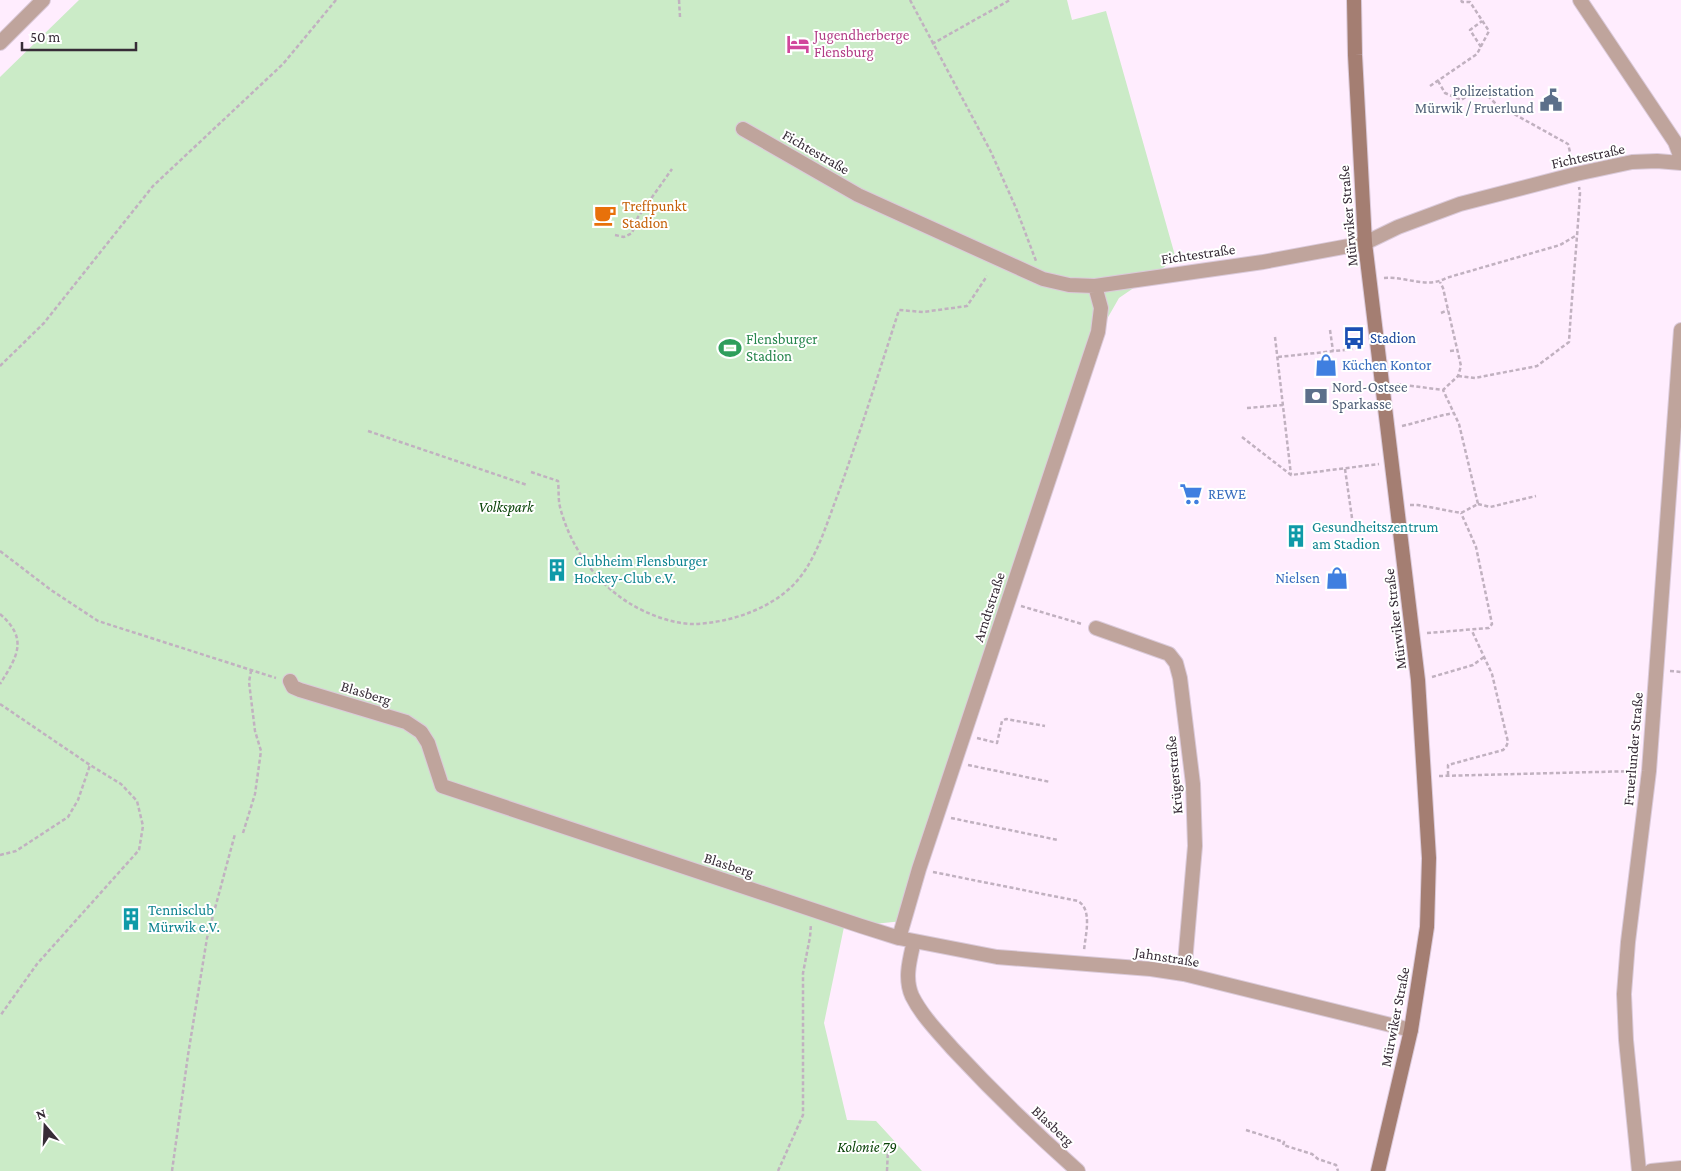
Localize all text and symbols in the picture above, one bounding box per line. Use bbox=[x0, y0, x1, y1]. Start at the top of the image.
scale bar bbox=[22, 20, 136, 52]
place label: Jugendherberge Flensburg bbox=[812, 27, 910, 61]
text: 50 m bbox=[30, 29, 60, 45]
hotel icon: Jugendherberge Flensburg bbox=[785, 31, 811, 57]
place label: Polizeistation Mürwik / Fruerlund bbox=[1415, 83, 1534, 116]
public building icon: Polizeistation Mürwik / Fruerlund bbox=[1538, 87, 1564, 113]
street label: Fichtestraße bbox=[780, 126, 853, 178]
street label: Fichtestraße bbox=[1550, 140, 1627, 172]
street label: Mürwiker Straße bbox=[1336, 164, 1360, 267]
place label: Treffpunkt Stadion bbox=[622, 198, 688, 231]
cafe icon: Treffpunkt Stadion bbox=[592, 202, 618, 228]
street label: Fichtestraße bbox=[1160, 241, 1236, 267]
bus stop icon: Stadion bbox=[1341, 325, 1367, 351]
place label: Stadion bbox=[1370, 330, 1416, 346]
place label: Flensburger Stadion bbox=[746, 331, 818, 364]
sports icon: Flensburger Stadion bbox=[717, 335, 743, 361]
shop icon: Küchen Kontor bbox=[1313, 352, 1339, 378]
place label: Küchen Kontor bbox=[1342, 357, 1432, 373]
place label: Nord-Ostsee Sparkasse bbox=[1332, 379, 1408, 413]
bank icon: Nord-Ostsee Sparkasse bbox=[1303, 383, 1329, 409]
supermarket icon: REWE bbox=[1178, 481, 1204, 507]
place label: REWE bbox=[1208, 486, 1246, 502]
park label: Volkspark bbox=[478, 499, 535, 516]
place label: Gesundheitszentrum am Stadion bbox=[1312, 519, 1438, 552]
building icon: Gesundheitszentrum am Stadion bbox=[1283, 523, 1309, 549]
place label: Clubheim Flensburger Hockey-Club e.V. bbox=[574, 553, 708, 587]
building icon: Clubheim Flensburger Hockey-Club e.V. bbox=[544, 557, 570, 583]
shop icon: Nielsen bbox=[1324, 565, 1350, 591]
street label: Mürwiker Straße bbox=[1381, 567, 1409, 670]
street label: Arndtstraße bbox=[970, 570, 1008, 644]
place label: Nielsen bbox=[1275, 570, 1320, 586]
street label: Blasberg bbox=[339, 678, 393, 709]
street label: Fruerlunder Straße bbox=[1620, 691, 1646, 806]
street label: Krügerstraße bbox=[1163, 735, 1186, 815]
street label: Blasberg bbox=[702, 849, 756, 882]
place label: Tennisclub Mürwik e.V. bbox=[148, 902, 220, 935]
building icon: Tennisclub Mürwik e.V. bbox=[118, 906, 144, 932]
street label: Jahnstraße bbox=[1131, 944, 1201, 971]
street label: Mürwiker Straße bbox=[1377, 965, 1413, 1068]
north arrow bbox=[20, 1101, 70, 1151]
street label: Blasberg bbox=[1028, 1103, 1077, 1150]
text: N bbox=[34, 1104, 48, 1123]
park label: Kolonie 79 bbox=[837, 1139, 897, 1155]

